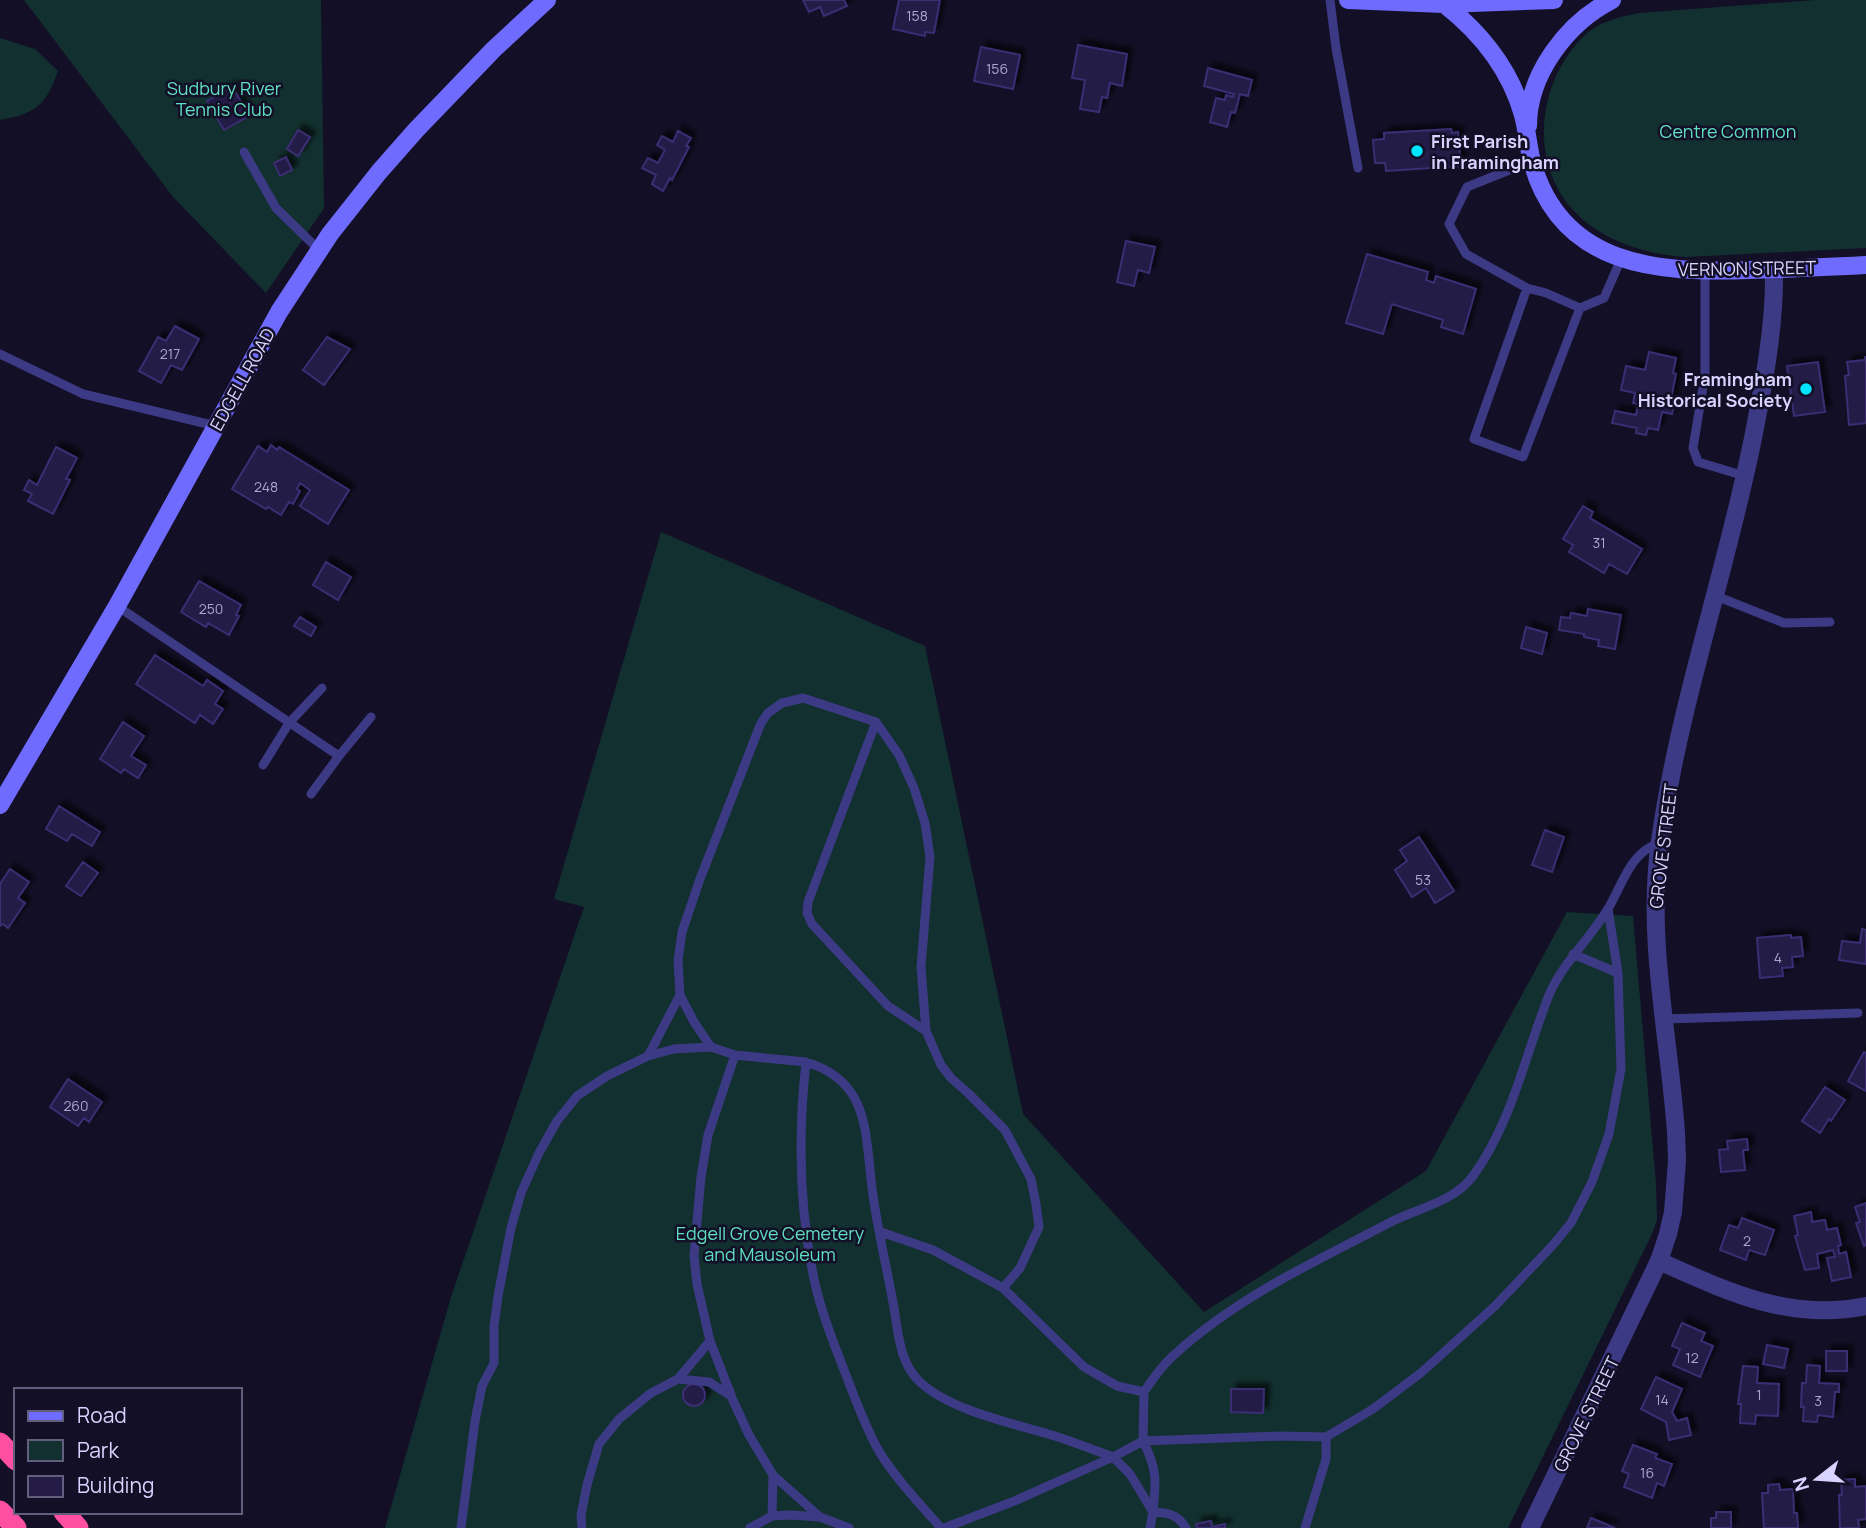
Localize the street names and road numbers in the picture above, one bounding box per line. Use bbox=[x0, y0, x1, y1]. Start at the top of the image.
street label: VERNON STREET bbox=[1678, 255, 1817, 281]
street label: EDGELL ROAD bbox=[204, 323, 280, 435]
street label: GROVE STREET bbox=[1643, 782, 1683, 910]
street label: GROVE STREET bbox=[1548, 1352, 1624, 1476]

